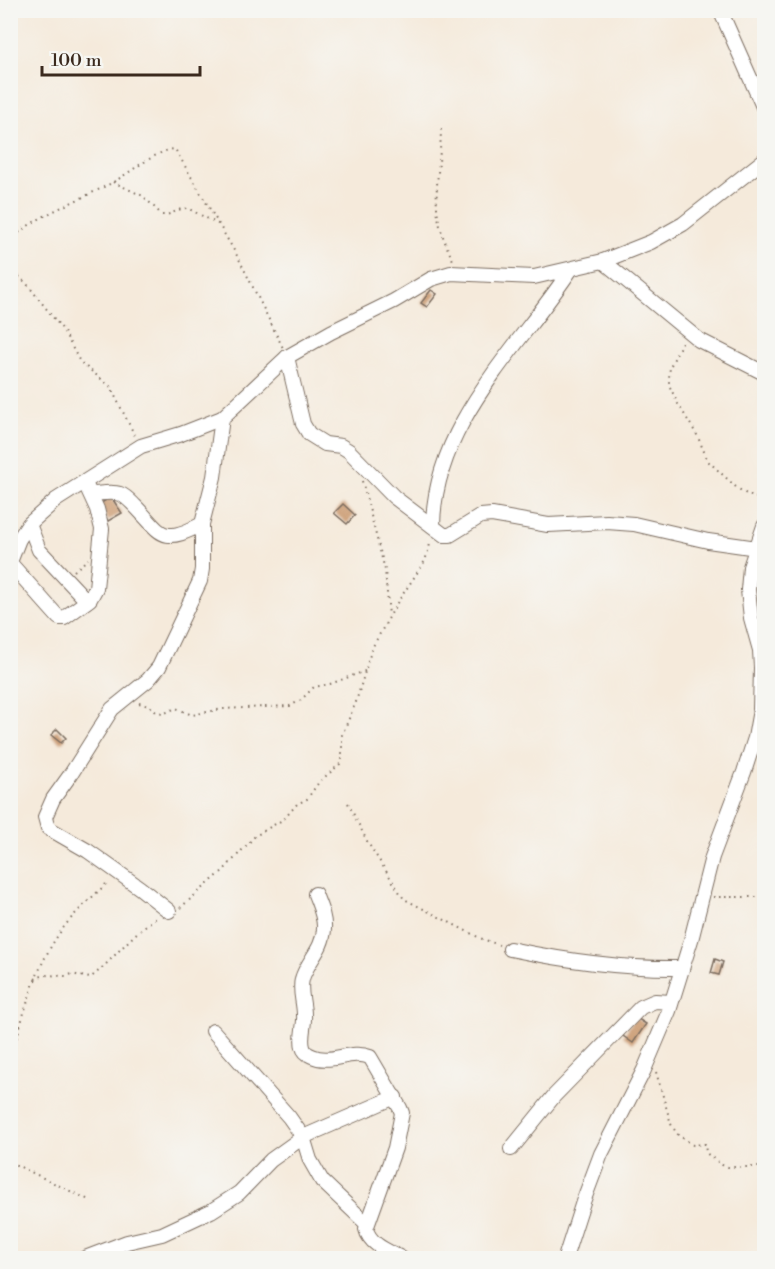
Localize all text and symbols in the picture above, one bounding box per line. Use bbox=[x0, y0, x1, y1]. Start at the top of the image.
scale bar bbox=[42, 39, 200, 77]
text: 100 m bbox=[51, 49, 102, 72]

